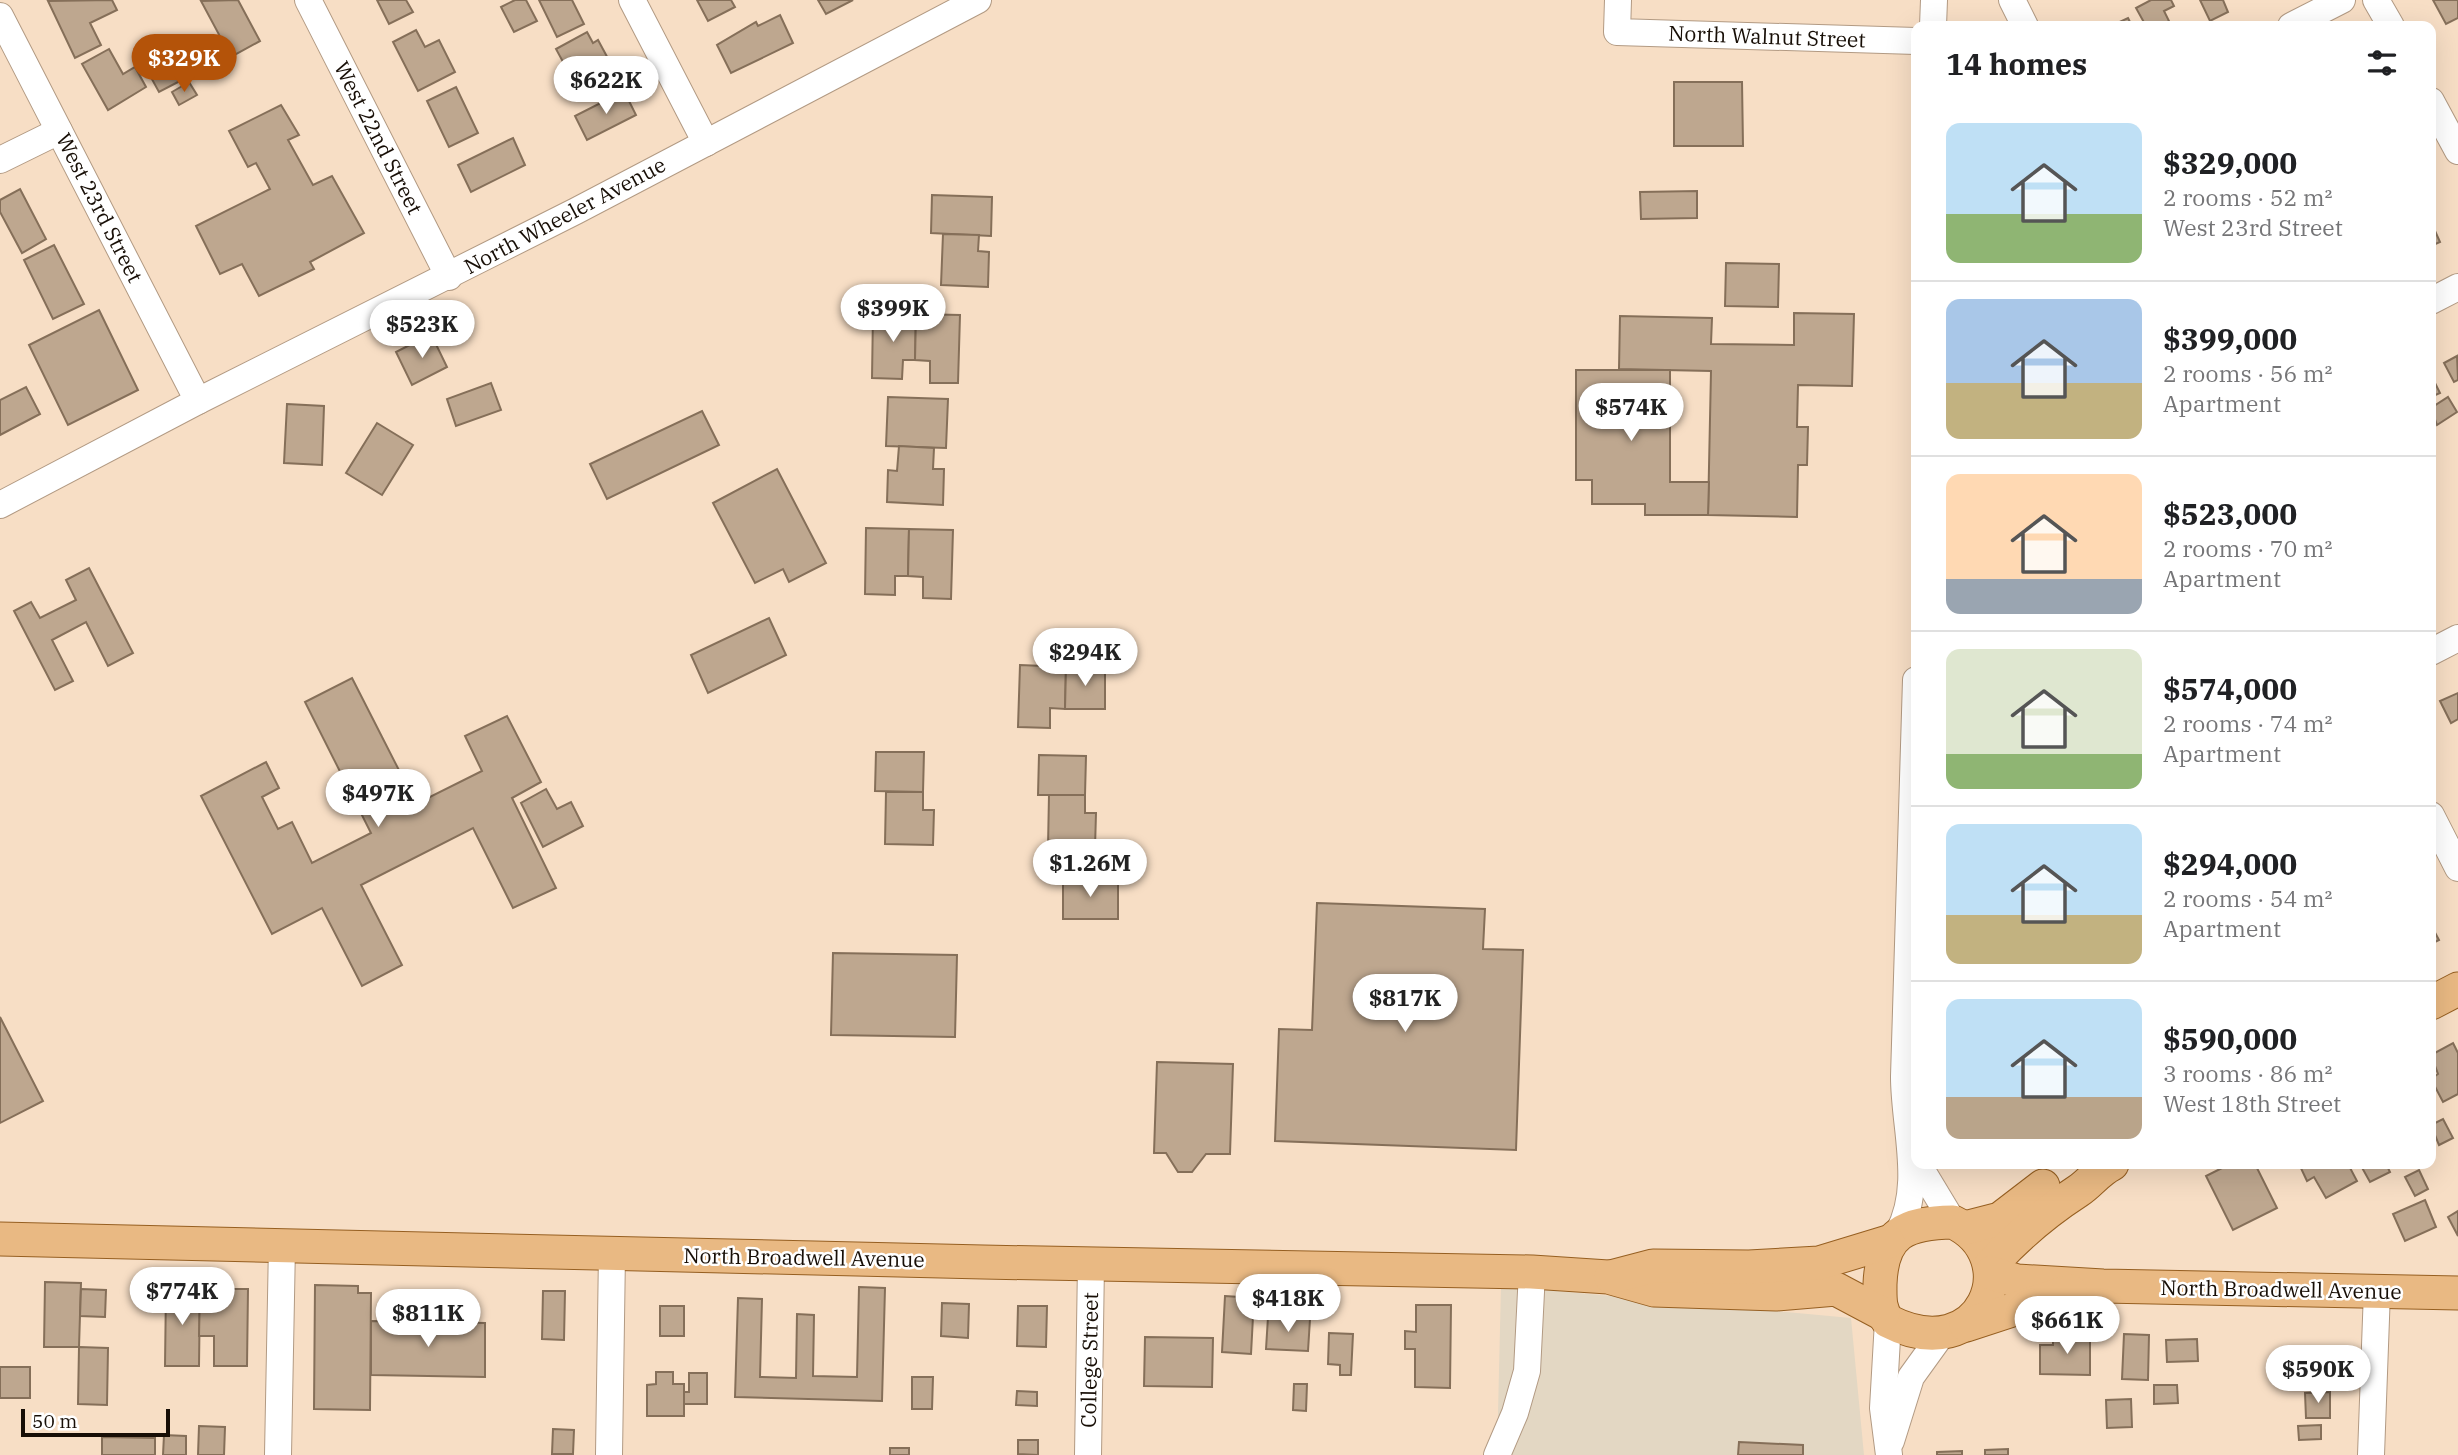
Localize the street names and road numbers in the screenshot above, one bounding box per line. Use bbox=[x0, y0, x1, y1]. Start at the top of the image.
street label: North Walnut Street bbox=[1668, 19, 1866, 53]
street label: West 22nd Street bbox=[328, 56, 430, 219]
street label: West 23rd Street bbox=[50, 128, 150, 287]
street label: North Wheeler Avenue bbox=[459, 150, 670, 280]
street label: North Broadwell Avenue bbox=[683, 1241, 925, 1273]
street label: North Broadwell Avenue bbox=[2160, 1273, 2402, 1305]
street label: College Street bbox=[1074, 1292, 1104, 1428]

